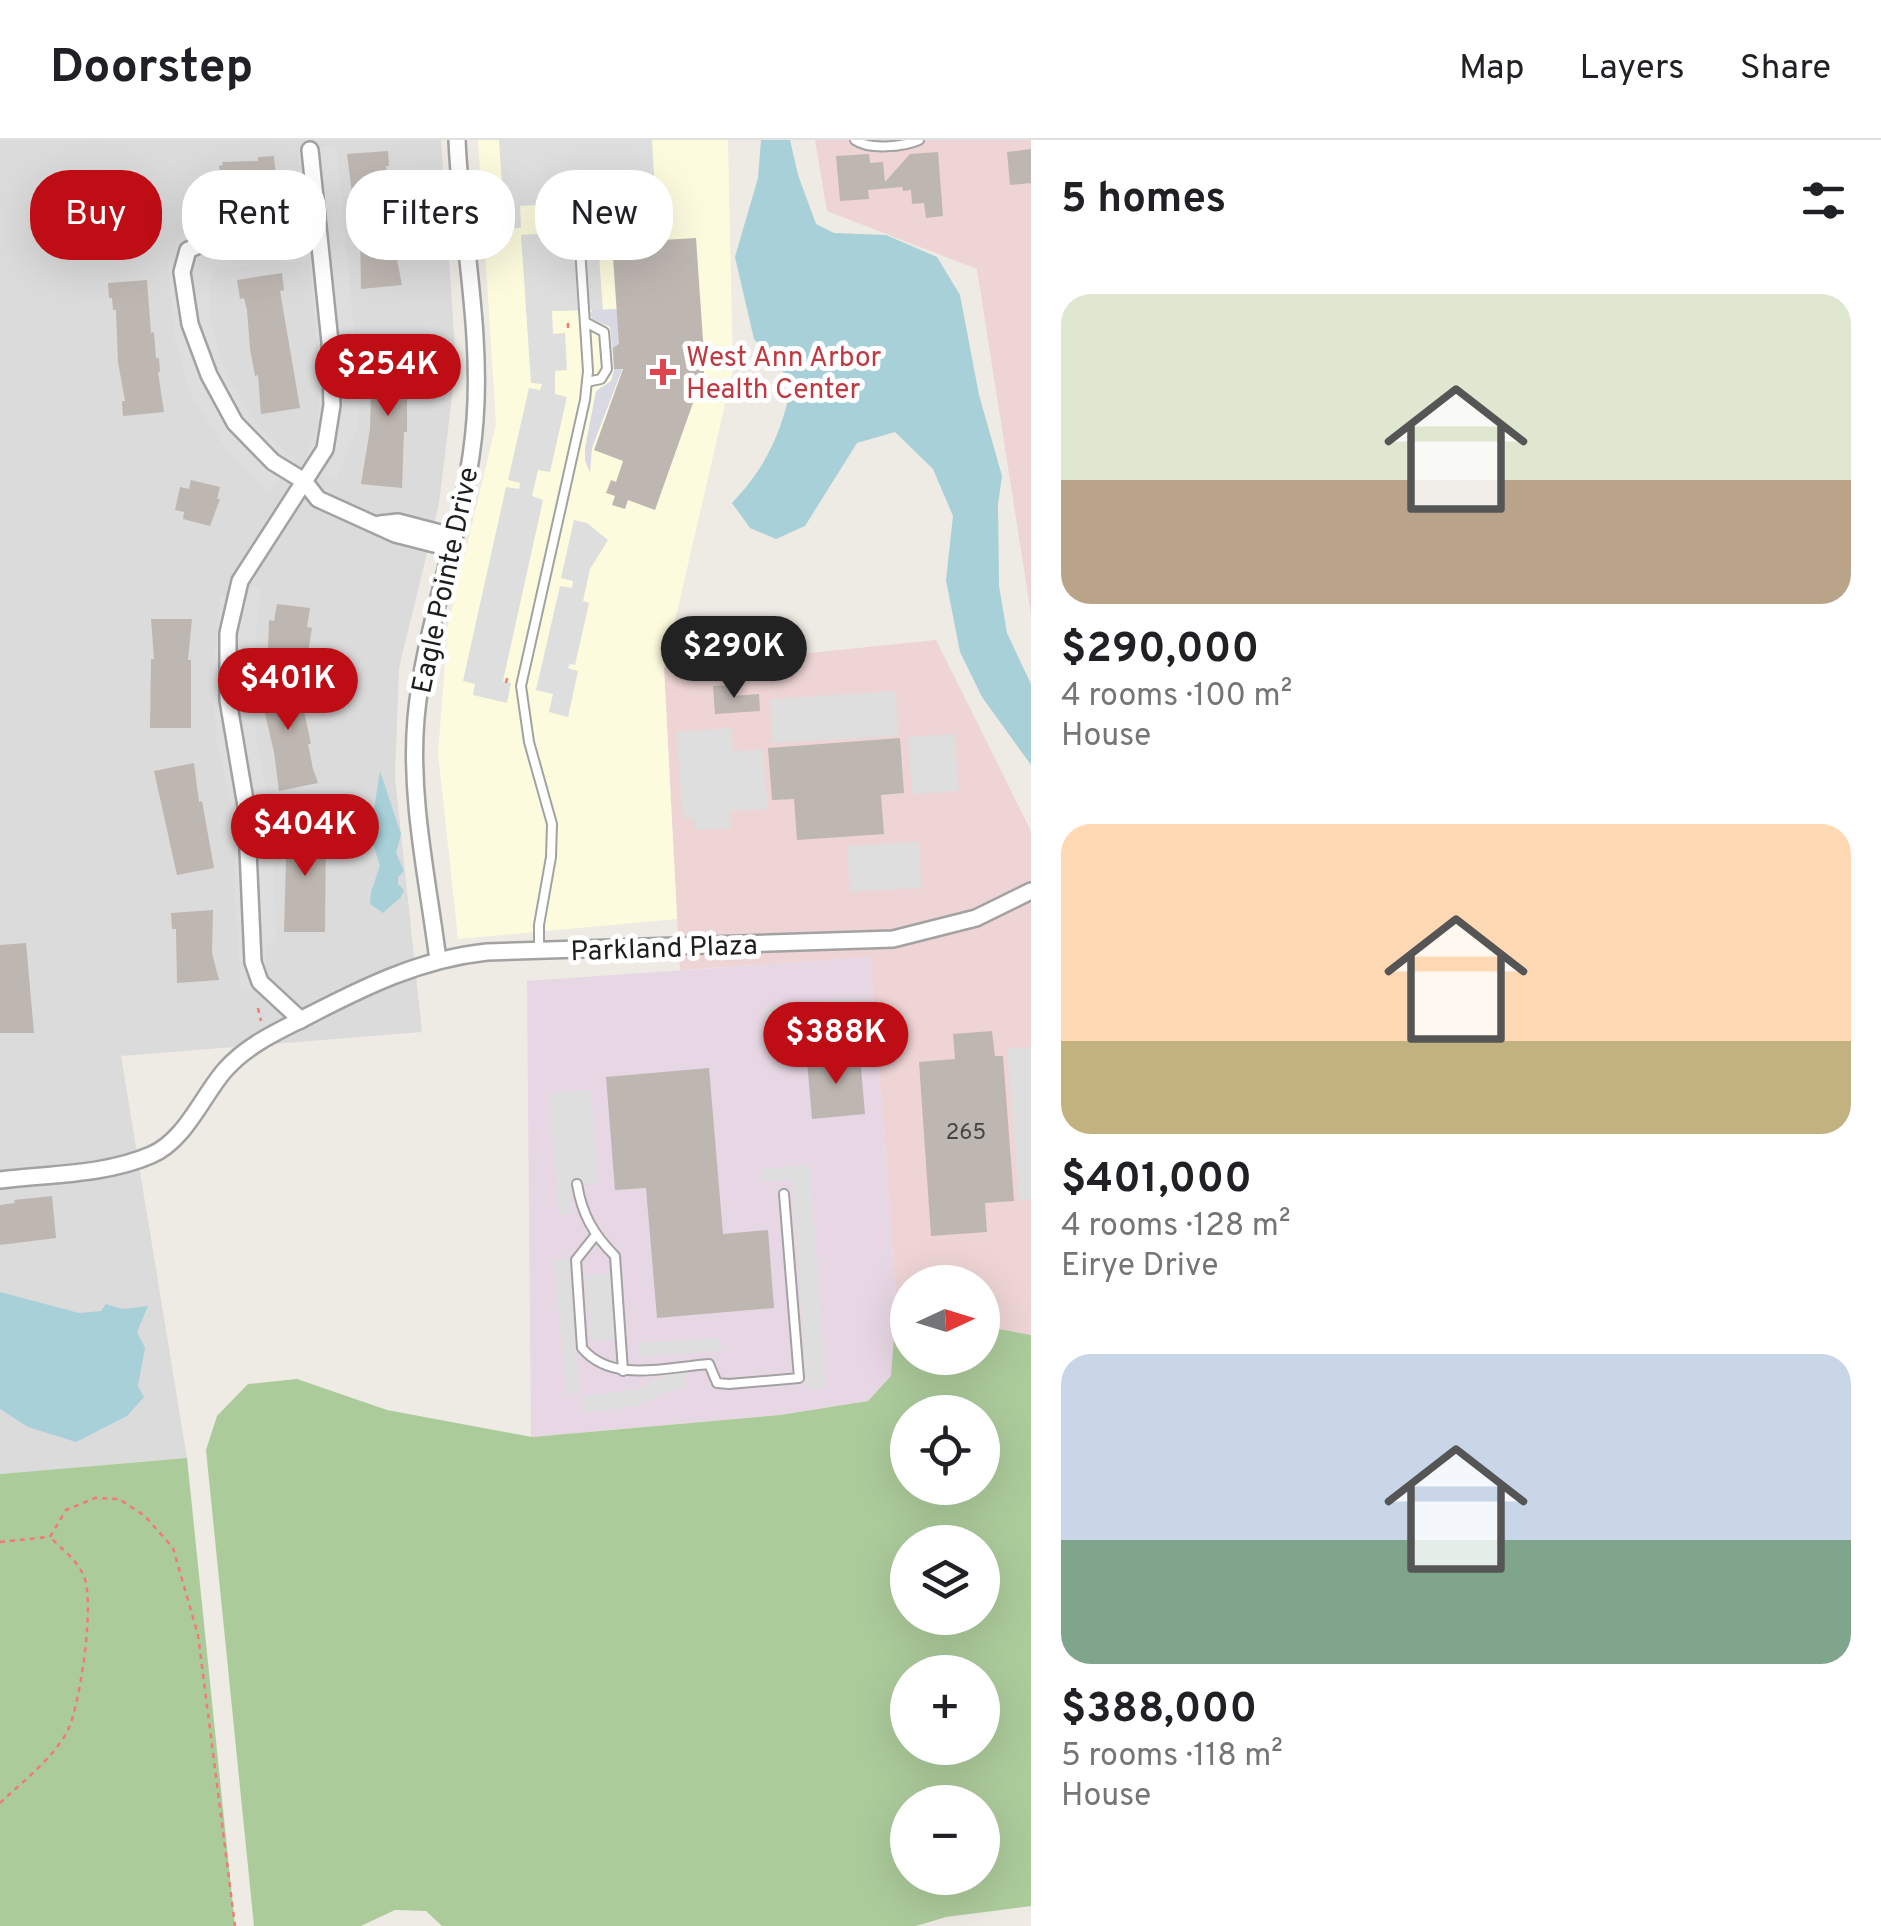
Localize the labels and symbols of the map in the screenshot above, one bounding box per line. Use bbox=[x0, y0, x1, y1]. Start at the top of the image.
pin: $254K bbox=[318, 334, 458, 419]
place label: West Ann Arbor Health Center bbox=[686, 341, 881, 409]
marker: West Ann Arbor Health Center bbox=[650, 359, 676, 385]
street label: Eagle Pointe Drive bbox=[405, 464, 489, 697]
pin: $290K bbox=[664, 616, 804, 701]
pin: $401K bbox=[218, 648, 358, 733]
pin: $404K bbox=[235, 794, 375, 879]
street label: Parkland Plaza bbox=[570, 929, 758, 971]
pin: $388K bbox=[766, 1002, 906, 1087]
house number: 265 bbox=[946, 1120, 986, 1147]
north arrow bbox=[890, 1265, 1000, 1375]

